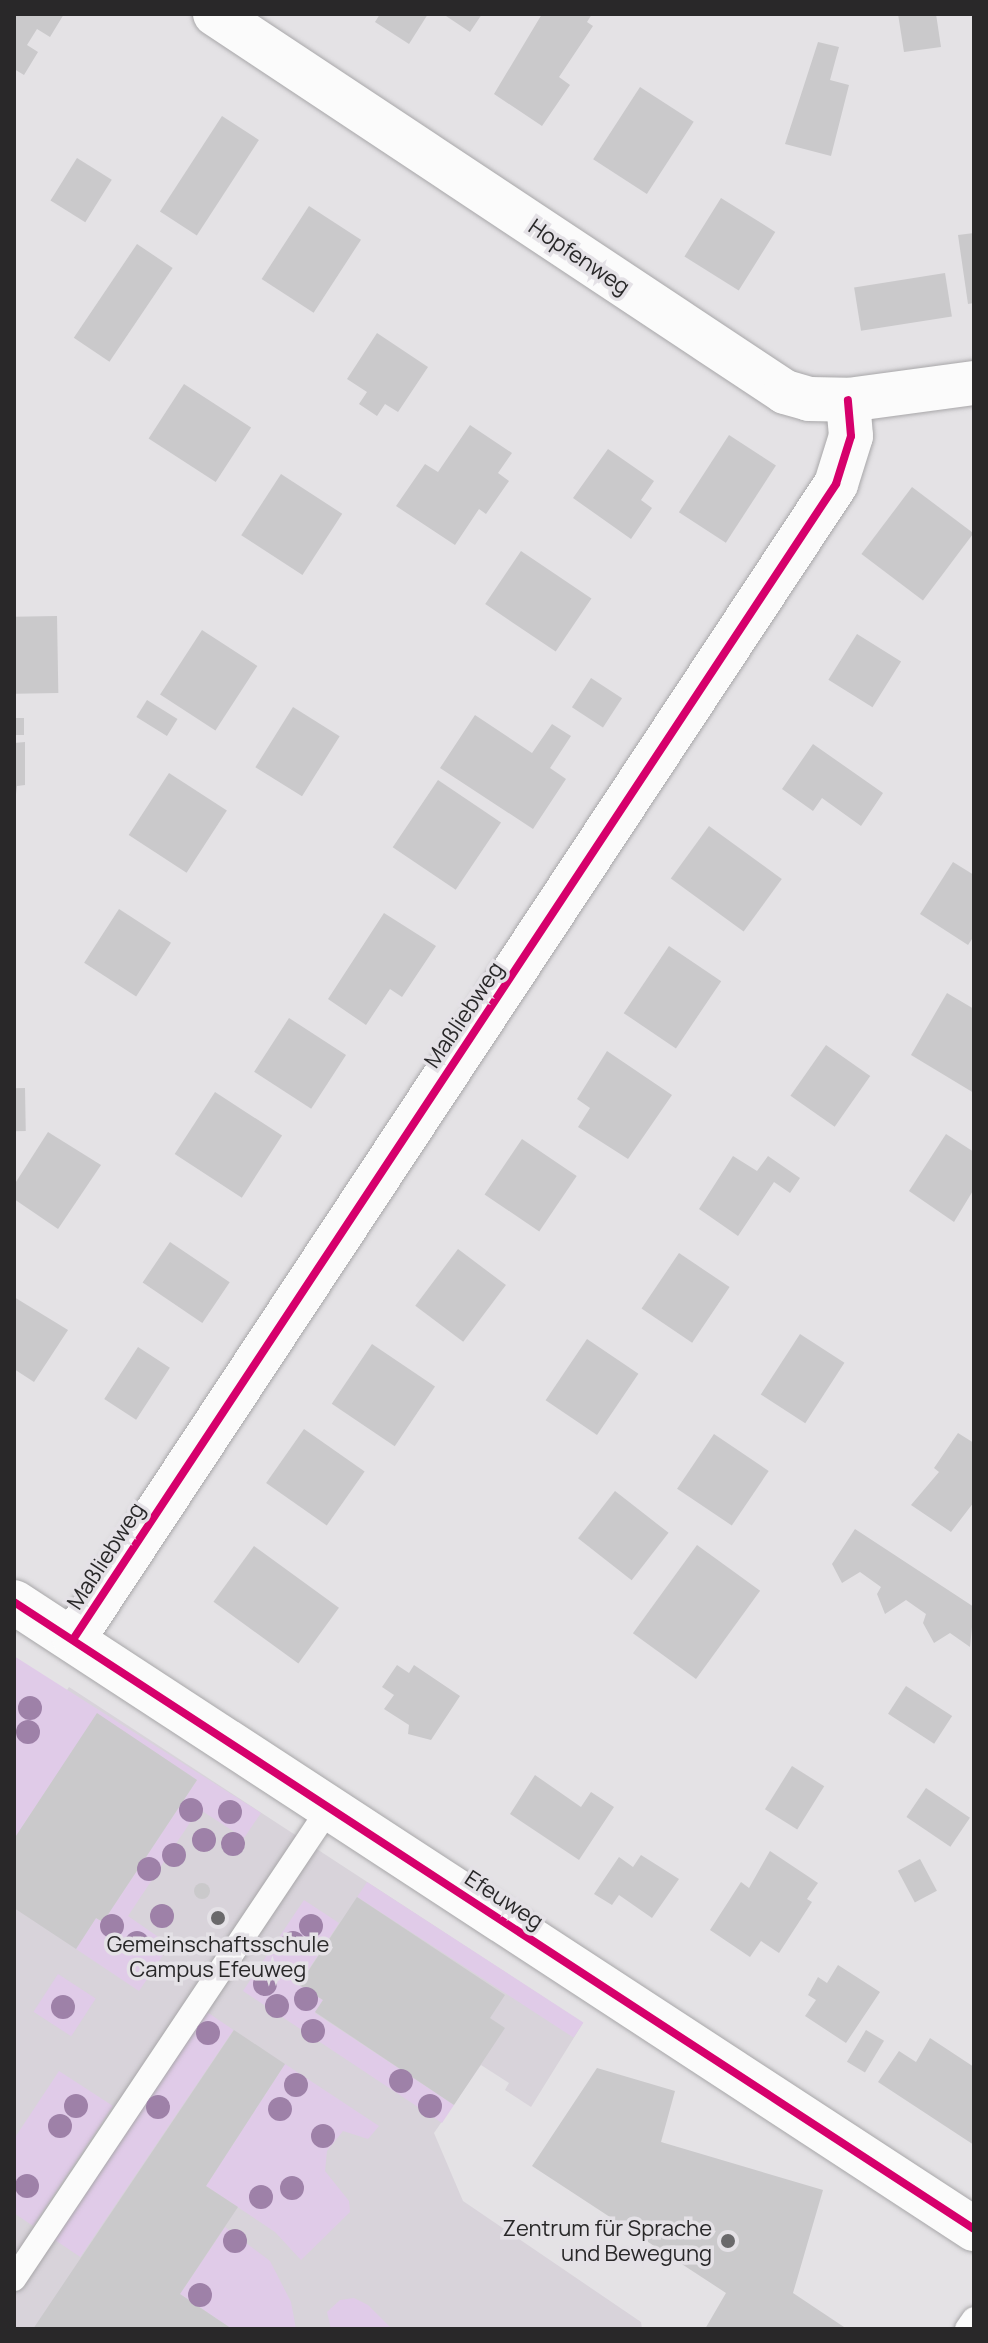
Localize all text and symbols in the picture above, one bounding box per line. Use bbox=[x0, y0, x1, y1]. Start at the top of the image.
street label: Hopfenweg bbox=[523, 214, 635, 300]
street label: Maßliebweg bbox=[419, 957, 509, 1073]
street label: Maßliebweg bbox=[62, 1498, 150, 1614]
street label: Efeuweg bbox=[460, 1865, 548, 1935]
marker: Gemeinschaftsschule Campus Efeuweg bbox=[209, 1909, 227, 1927]
place label: Gemeinschaftsschule Campus Efeuweg bbox=[107, 1931, 329, 1982]
place label: Zentrum für Sprache und Bewegung bbox=[502, 2215, 712, 2266]
marker: Zentrum für Sprache und Bewegung bbox=[719, 2232, 737, 2250]

